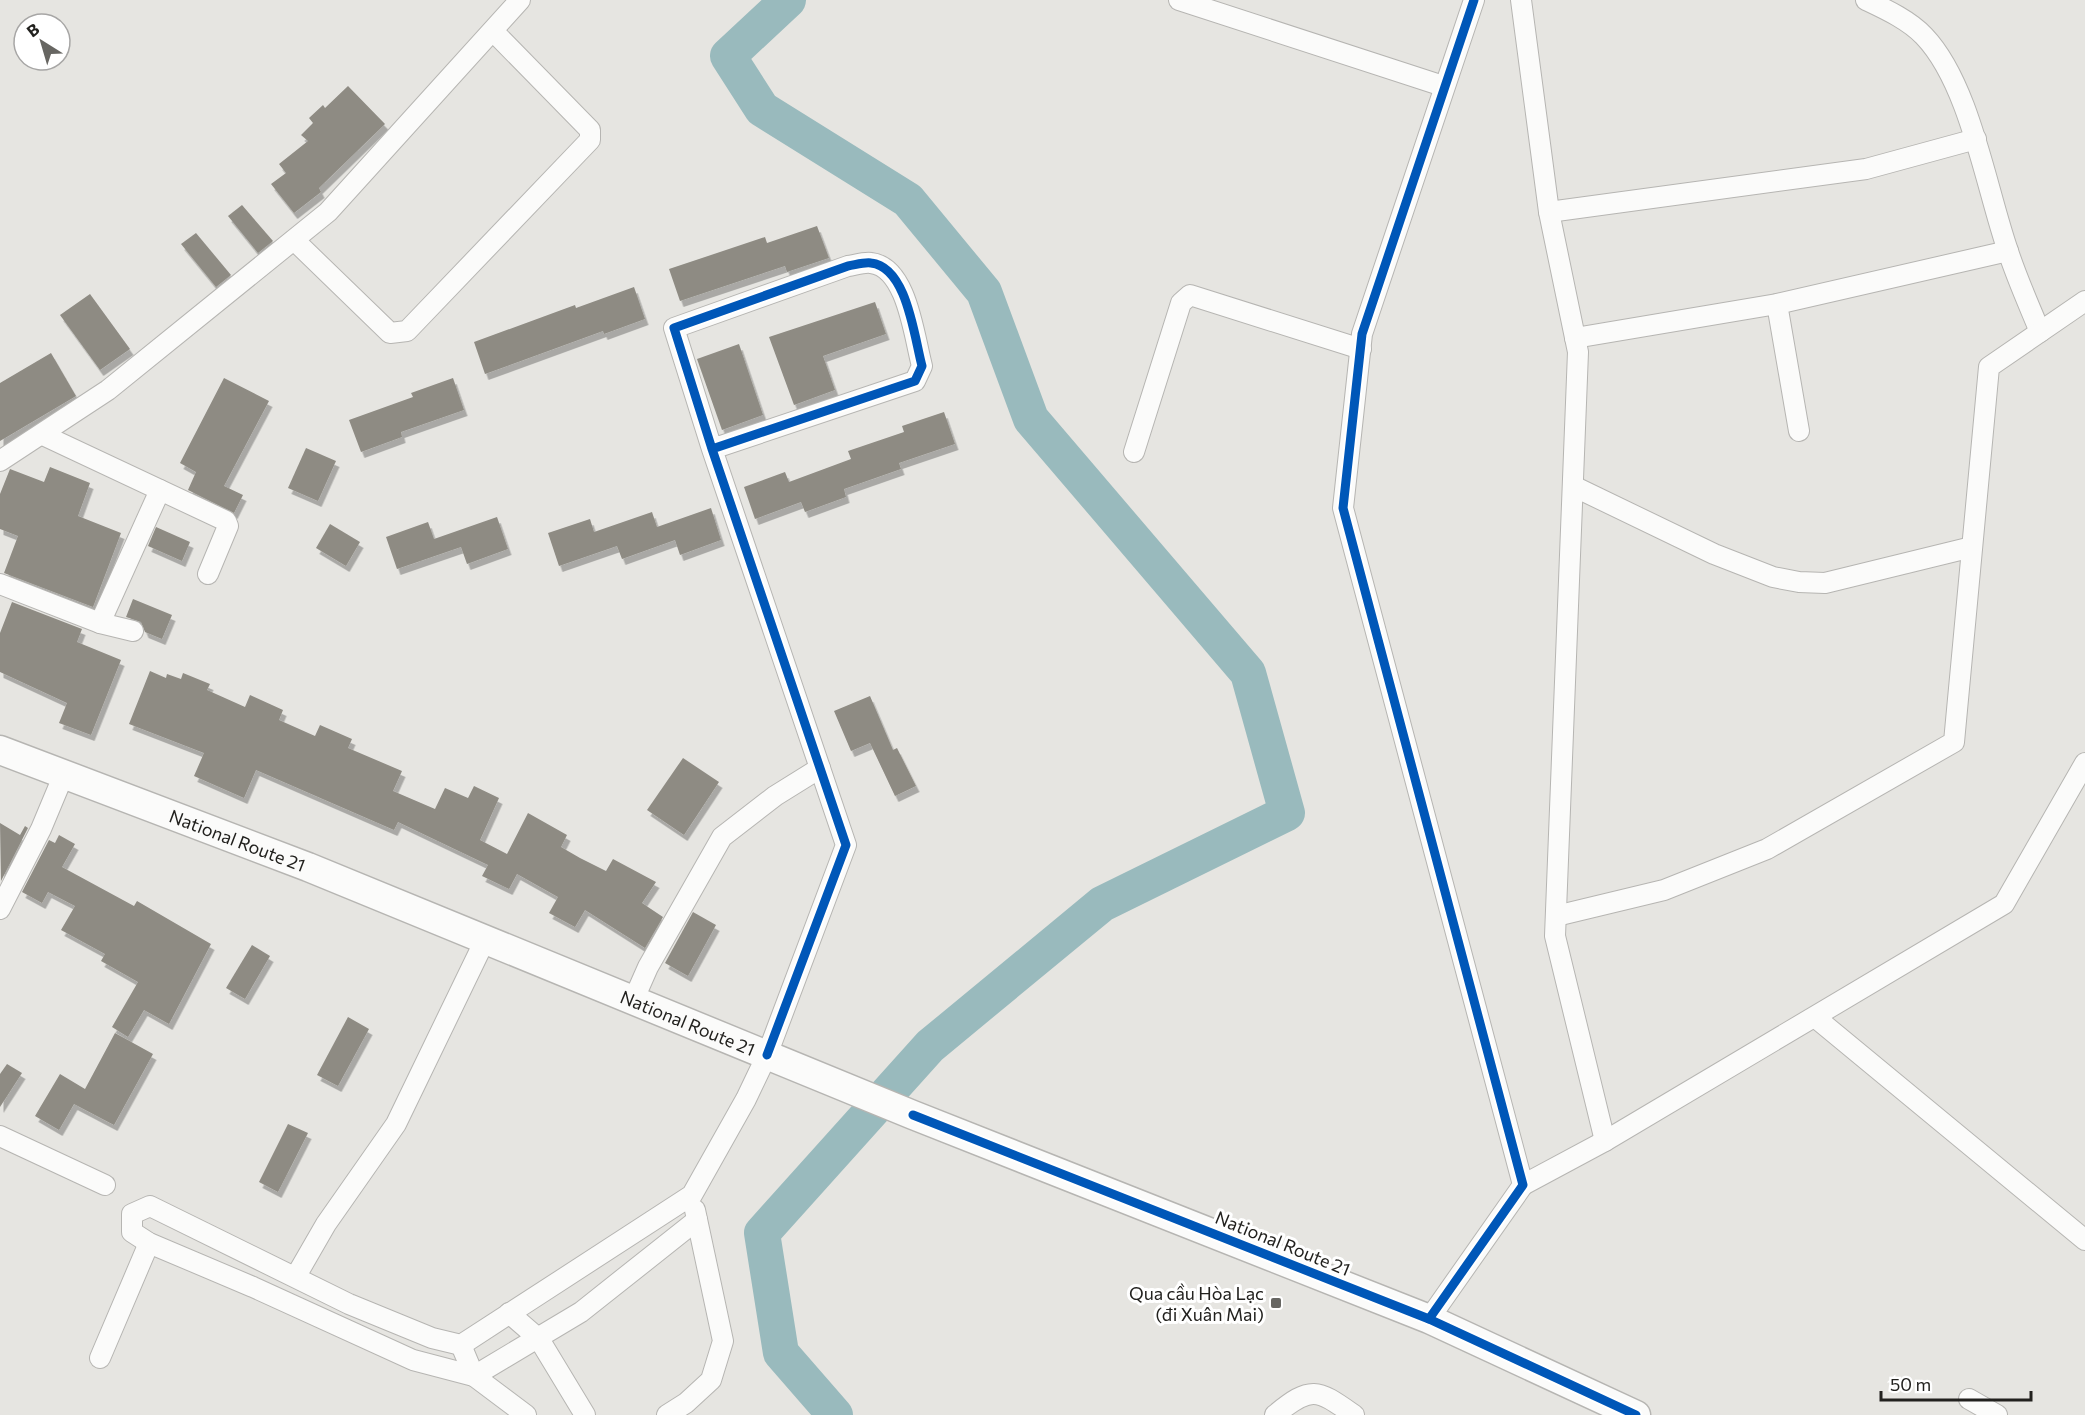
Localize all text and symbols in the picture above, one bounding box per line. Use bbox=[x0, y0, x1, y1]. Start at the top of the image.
north arrow bbox=[12, 12, 72, 72]
text: B bbox=[23, 19, 43, 40]
street label: National Route 21 bbox=[166, 804, 309, 876]
street label: National Route 21 bbox=[617, 985, 759, 1060]
street label: National Route 21 bbox=[1212, 1206, 1354, 1280]
place label: Qua cầu Hòa Lạc (đi Xuân Mai) bbox=[1129, 1282, 1264, 1325]
marker: Qua cầu Hòa Lạc (đi Xuân Mai) bbox=[1269, 1296, 1283, 1310]
scale bar bbox=[1881, 1364, 2031, 1402]
text: 50 m bbox=[1890, 1373, 1931, 1395]

